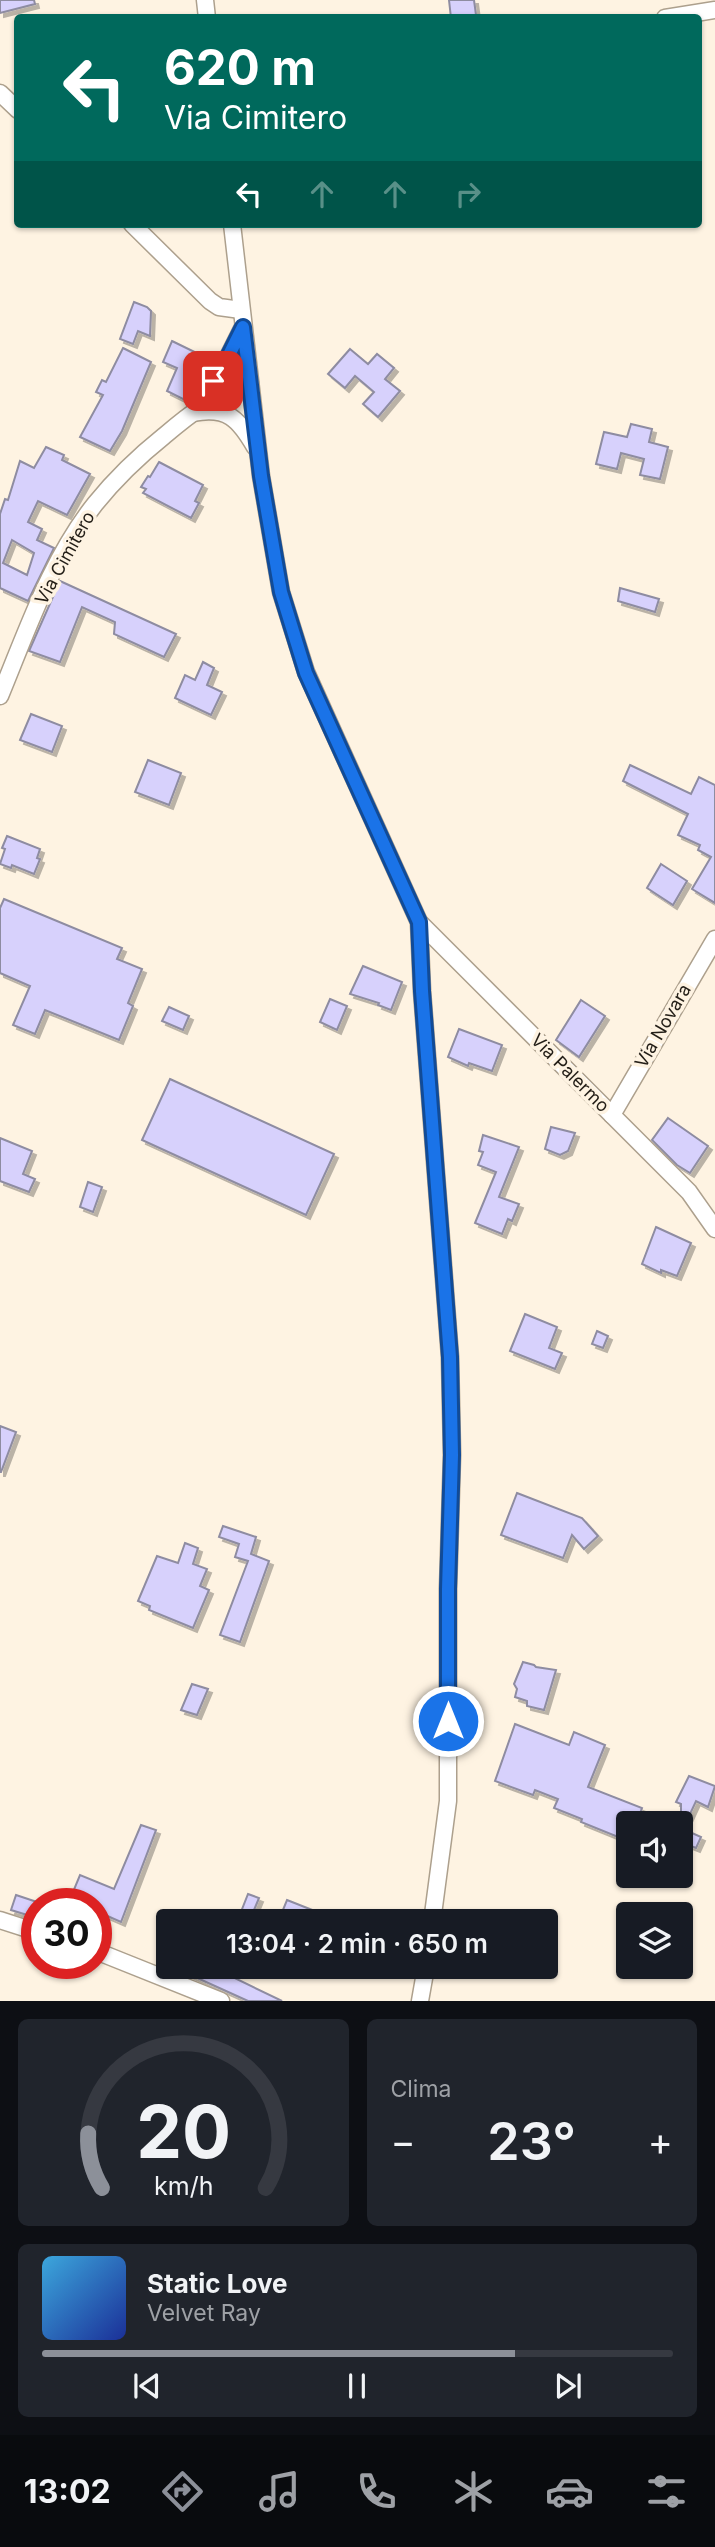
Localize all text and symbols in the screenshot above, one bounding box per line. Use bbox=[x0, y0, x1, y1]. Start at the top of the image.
text: 620 m bbox=[164, 38, 316, 97]
icon: left bbox=[49, 42, 140, 133]
text: Via Cimitero bbox=[164, 98, 347, 137]
icon: left bbox=[230, 175, 268, 213]
icon: ahead bbox=[303, 175, 341, 213]
icon: ahead bbox=[376, 175, 414, 213]
icon: right bbox=[449, 175, 487, 213]
pin bbox=[183, 351, 243, 411]
icon: arrive bbox=[194, 362, 232, 400]
street label: Via Cimitero bbox=[30, 508, 99, 608]
street label: Via Novara bbox=[630, 980, 695, 1071]
street label: Via Palermo bbox=[527, 1029, 614, 1116]
position arrow bbox=[411, 1684, 485, 1758]
map controls bbox=[616, 1811, 693, 1979]
button: sound bbox=[616, 1811, 693, 1888]
speed limit sign: 30 bbox=[21, 1888, 112, 1979]
button: layers bbox=[616, 1902, 693, 1979]
text: 13:04 · 2 min · 650 m bbox=[226, 1928, 488, 1959]
text: Clima bbox=[391, 2075, 452, 2103]
text: 20 bbox=[136, 2088, 231, 2177]
text: 23° bbox=[487, 2110, 576, 2173]
text: − bbox=[391, 2118, 416, 2164]
text: + bbox=[648, 2118, 673, 2164]
text: km/h bbox=[154, 2171, 213, 2201]
text: Static Love bbox=[147, 2268, 288, 2299]
text: Velvet Ray bbox=[147, 2299, 261, 2327]
icon: previous bbox=[128, 2367, 166, 2405]
icon: pause bbox=[338, 2367, 376, 2405]
icon: next bbox=[549, 2367, 587, 2405]
icon: directions bbox=[158, 2467, 207, 2516]
icon: music bbox=[255, 2467, 304, 2516]
icon: phone bbox=[352, 2467, 401, 2516]
icon: climate bbox=[449, 2467, 498, 2516]
icon: car bbox=[545, 2467, 594, 2516]
icon: filters bbox=[642, 2467, 691, 2516]
text: 13:02 bbox=[24, 2472, 111, 2511]

